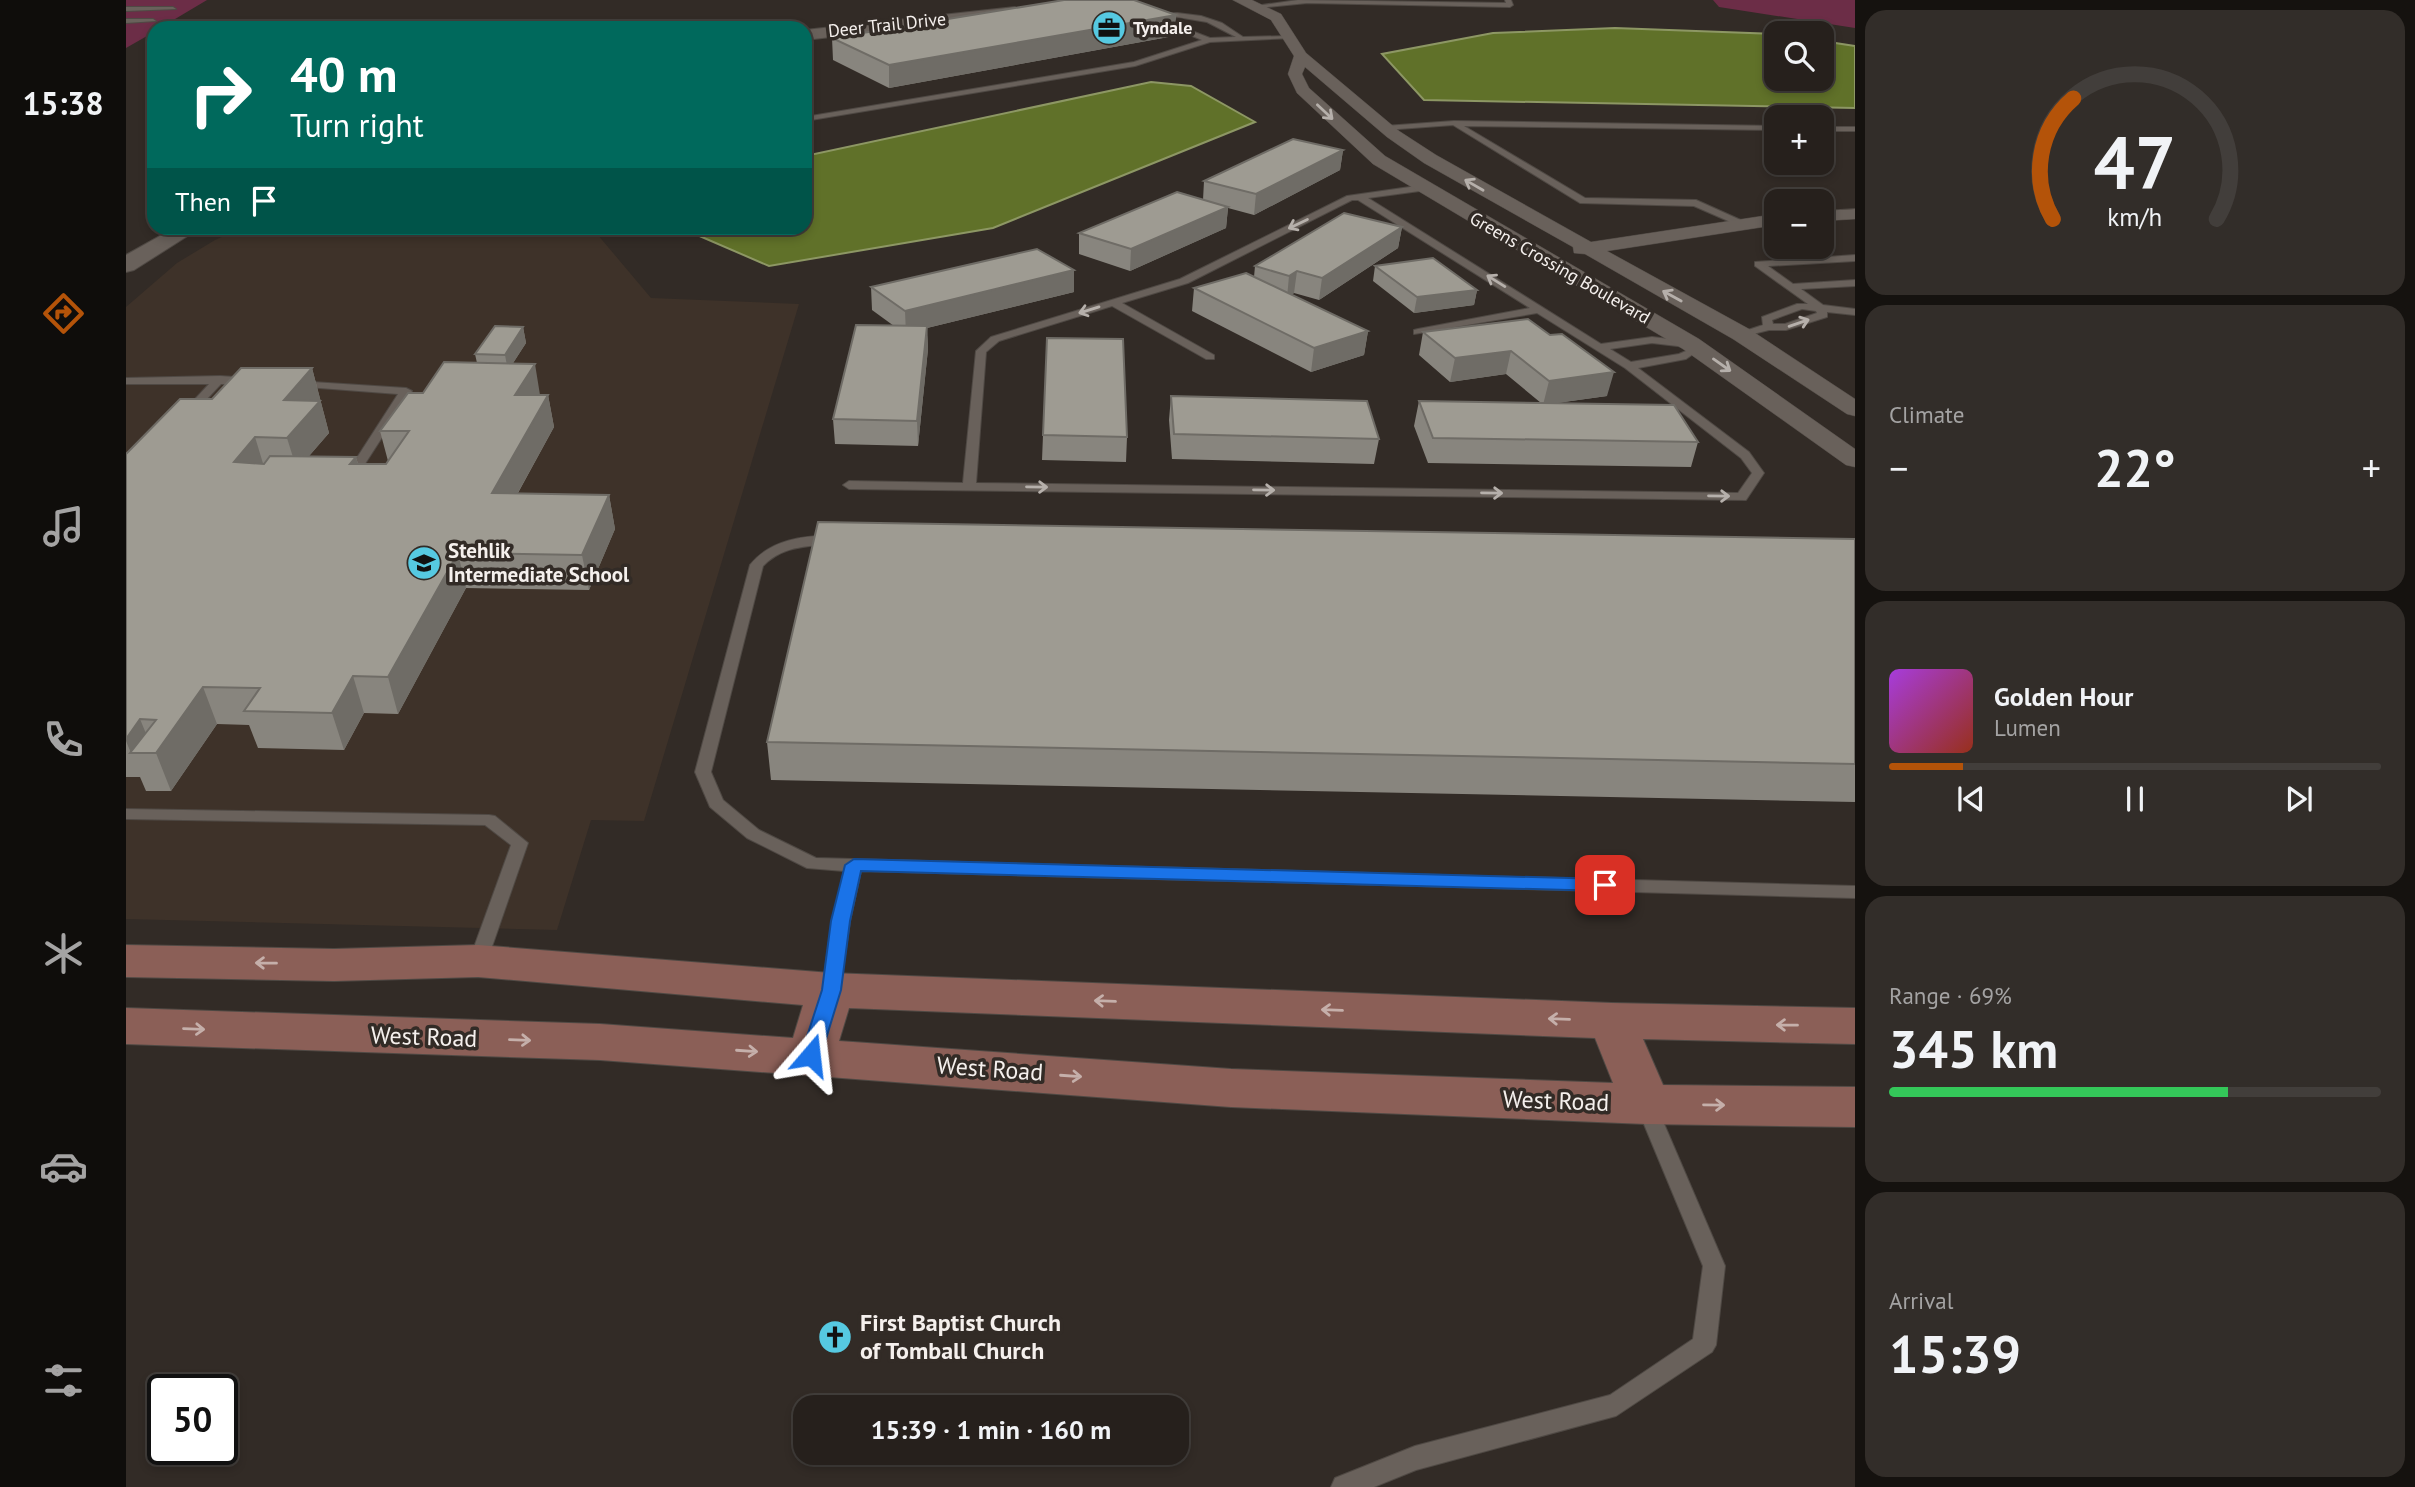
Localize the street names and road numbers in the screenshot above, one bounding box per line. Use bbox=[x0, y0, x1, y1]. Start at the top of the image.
street label: Deer Trail Drive bbox=[827, 7, 947, 42]
street label: Greens Crossing Boulevard bbox=[1466, 206, 1655, 329]
street label: West Road bbox=[370, 1019, 478, 1054]
street label: West Road bbox=[936, 1049, 1044, 1088]
street label: West Road bbox=[1502, 1083, 1610, 1118]

